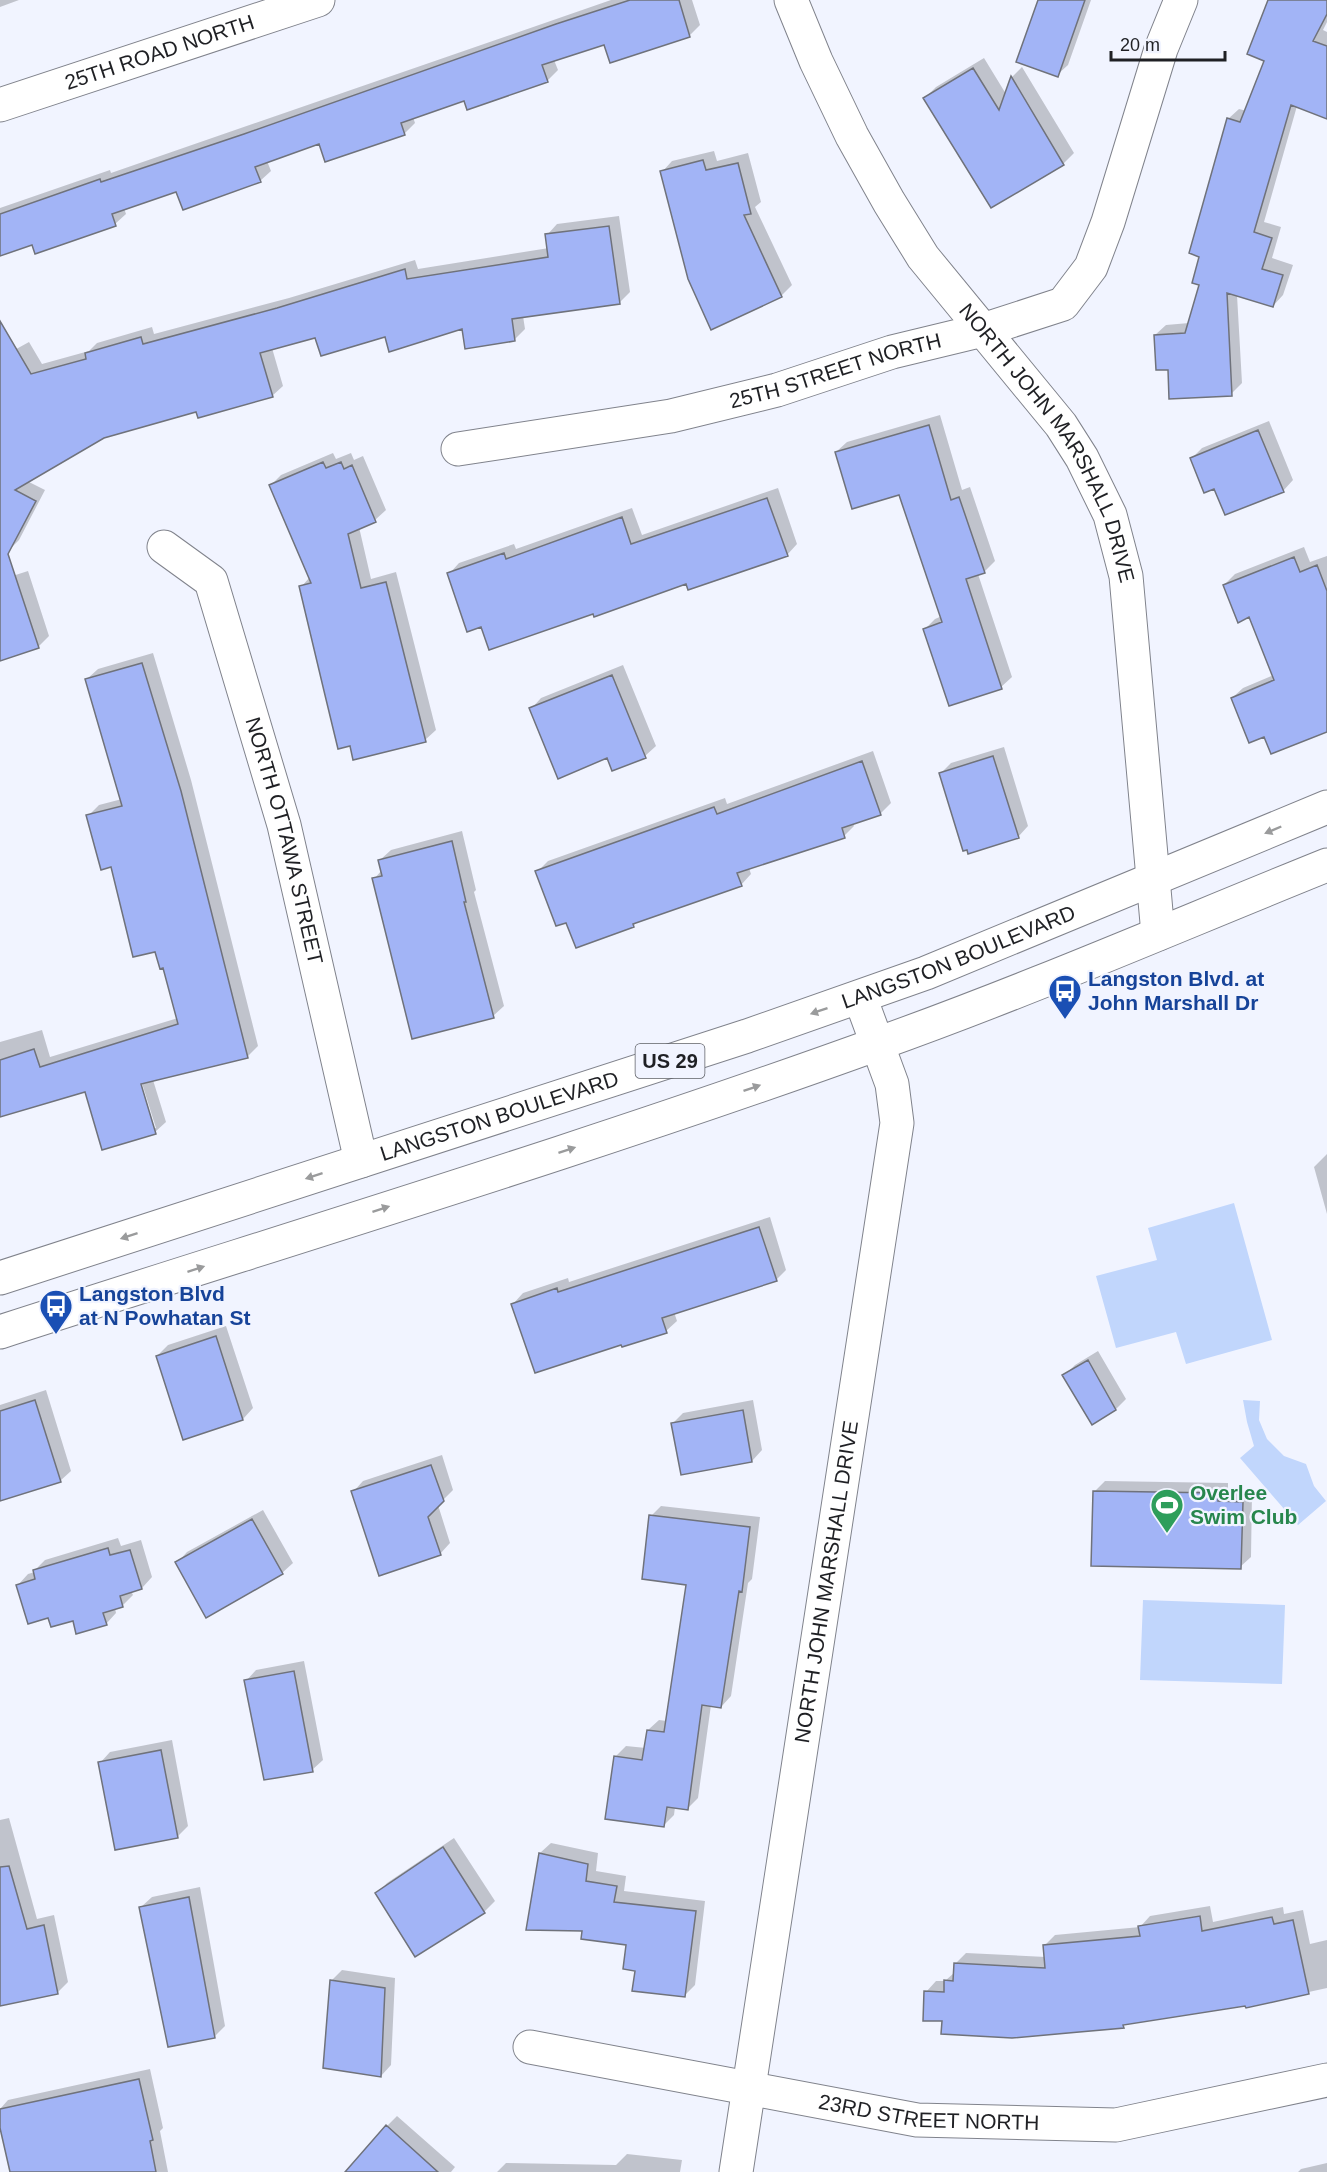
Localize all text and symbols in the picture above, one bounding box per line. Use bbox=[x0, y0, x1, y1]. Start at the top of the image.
street label: 25TH ROAD NORTH bbox=[62, 10, 257, 94]
scale bar bbox=[1111, 24, 1225, 62]
text: 20 m bbox=[1120, 35, 1160, 55]
street label: NORTH JOHN MARSHALL DRIVE bbox=[955, 299, 1139, 585]
street label: 25TH STREET NORTH bbox=[727, 329, 943, 412]
street label: NORTH OTTAWA STREET bbox=[241, 714, 328, 967]
one-way arrow bbox=[1264, 826, 1282, 835]
street label: LANGSTON BOULEVARD bbox=[839, 900, 1079, 1013]
place label: Langston Blvd. at John Marshall Dr bbox=[1088, 967, 1264, 1014]
bus stop icon: Langston Blvd. at John Marshall Dr bbox=[1047, 973, 1083, 1020]
one-way arrow bbox=[810, 1007, 828, 1017]
road number: US 29 bbox=[636, 1044, 704, 1078]
street label: LANGSTON BOULEVARD bbox=[377, 1066, 621, 1165]
one-way arrow bbox=[743, 1083, 761, 1092]
one-way arrow bbox=[558, 1145, 576, 1154]
one-way arrow bbox=[305, 1172, 323, 1181]
one-way arrow bbox=[372, 1204, 390, 1214]
one-way arrow bbox=[120, 1232, 138, 1242]
one-way arrow bbox=[187, 1264, 205, 1273]
place label: Langston Blvd at N Powhatan St bbox=[79, 1282, 251, 1329]
bus stop icon: Langston Blvd at N Powhatan St bbox=[38, 1288, 74, 1335]
street label: NORTH JOHN MARSHALL DRIVE bbox=[790, 1419, 862, 1745]
place label: Overlee Swim Club bbox=[1190, 1481, 1297, 1528]
sports icon: Overlee Swim Club bbox=[1149, 1487, 1185, 1534]
street label: 23RD STREET NORTH bbox=[817, 2090, 1040, 2134]

